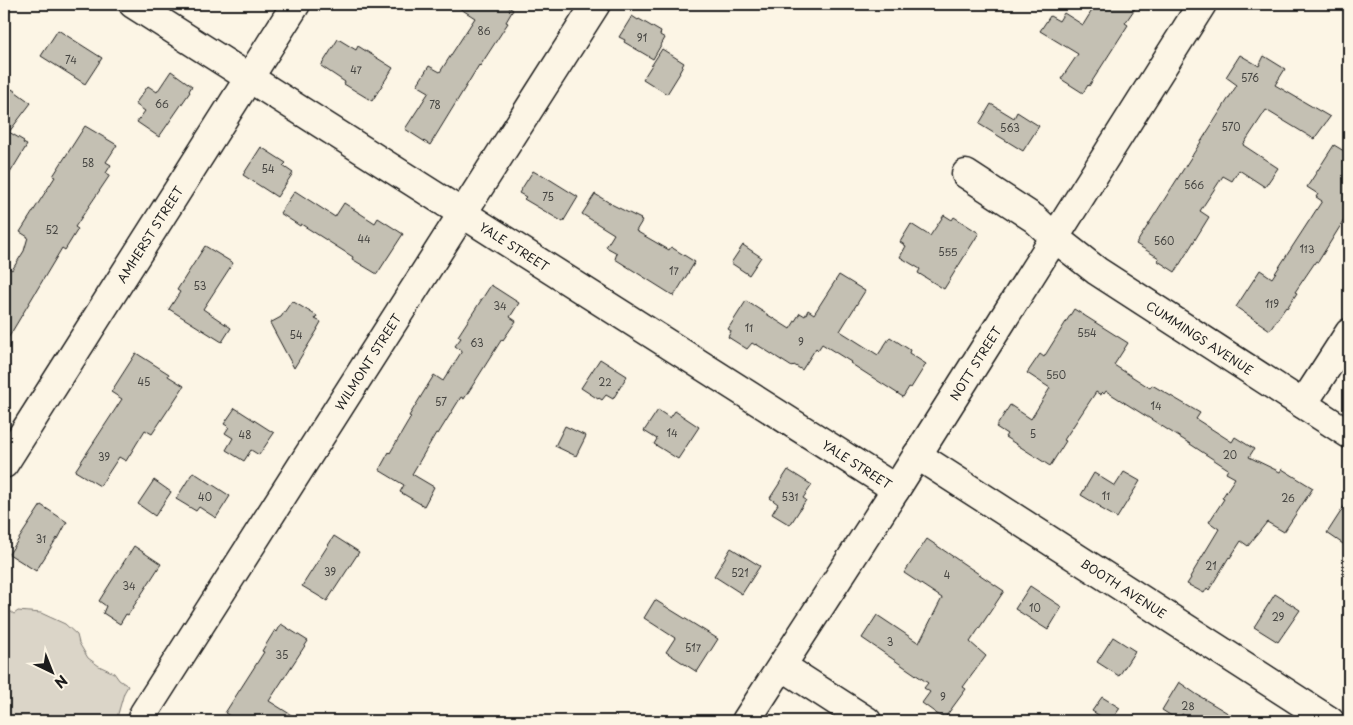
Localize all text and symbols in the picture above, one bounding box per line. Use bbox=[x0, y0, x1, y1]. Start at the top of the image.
house number: 86 bbox=[478, 23, 491, 38]
house number: 91 bbox=[637, 30, 647, 45]
house number: 74 bbox=[65, 52, 77, 67]
house number: 47 bbox=[350, 62, 363, 77]
house number: 576 bbox=[1241, 70, 1259, 85]
house number: 66 bbox=[155, 96, 169, 111]
house number: 78 bbox=[429, 97, 441, 112]
house number: 570 bbox=[1221, 119, 1241, 134]
house number: 563 bbox=[1000, 120, 1020, 135]
house number: 58 bbox=[82, 155, 94, 170]
house number: 54 bbox=[261, 161, 275, 176]
house number: 566 bbox=[1184, 177, 1204, 192]
street label: AMHERST STREET bbox=[112, 182, 188, 286]
house number: 75 bbox=[542, 189, 554, 204]
street label: YALE STREET bbox=[476, 218, 553, 276]
house number: 52 bbox=[45, 222, 59, 237]
house number: 44 bbox=[357, 231, 371, 246]
house number: 560 bbox=[1154, 233, 1174, 248]
house number: 113 bbox=[1299, 241, 1315, 256]
house number: 555 bbox=[938, 244, 958, 259]
house number: 17 bbox=[669, 263, 680, 278]
house number: 53 bbox=[194, 278, 206, 293]
street label: CUMMINGS AVENUE bbox=[1143, 296, 1257, 379]
house number: 119 bbox=[1265, 296, 1279, 311]
house number: 34 bbox=[493, 298, 507, 313]
street label: WILMONT STREET bbox=[330, 309, 406, 414]
house number: 11 bbox=[745, 320, 753, 335]
street label: NOTT STREET bbox=[945, 322, 1006, 404]
house number: 554 bbox=[1077, 325, 1097, 340]
house number: 54 bbox=[289, 327, 303, 342]
house number: 9 bbox=[798, 334, 804, 349]
house number: 63 bbox=[470, 335, 484, 350]
house number: 550 bbox=[1046, 367, 1066, 382]
house number: 45 bbox=[138, 374, 150, 389]
house number: 22 bbox=[598, 374, 612, 389]
house number: 57 bbox=[435, 394, 447, 409]
house number: 14 bbox=[1150, 398, 1162, 413]
house number: 14 bbox=[666, 425, 678, 440]
house number: 5 bbox=[1030, 426, 1036, 441]
house number: 48 bbox=[239, 427, 251, 442]
street label: YALE STREET bbox=[819, 435, 896, 494]
house number: 20 bbox=[1223, 447, 1237, 462]
house number: 39 bbox=[98, 449, 110, 464]
house number: 11 bbox=[1102, 488, 1110, 503]
house number: 40 bbox=[198, 489, 212, 504]
house number: 531 bbox=[782, 489, 798, 504]
house number: 26 bbox=[1281, 490, 1295, 505]
house number: 31 bbox=[36, 531, 46, 546]
street label: BOOTH AVENUE bbox=[1077, 554, 1170, 623]
house number: 21 bbox=[1205, 558, 1217, 573]
house number: 39 bbox=[324, 564, 336, 579]
house number: 521 bbox=[731, 565, 749, 580]
house number: 4 bbox=[944, 567, 951, 582]
house number: 34 bbox=[122, 578, 136, 593]
house number: 10 bbox=[1029, 600, 1041, 615]
house number: 29 bbox=[1272, 609, 1285, 624]
house number: 3 bbox=[887, 634, 893, 649]
house number: 517 bbox=[685, 640, 702, 655]
house number: 35 bbox=[276, 647, 288, 662]
north arrow bbox=[28, 648, 78, 698]
text: N bbox=[50, 670, 72, 693]
house number: 9 bbox=[940, 689, 946, 704]
house number: 28 bbox=[1181, 698, 1195, 713]

